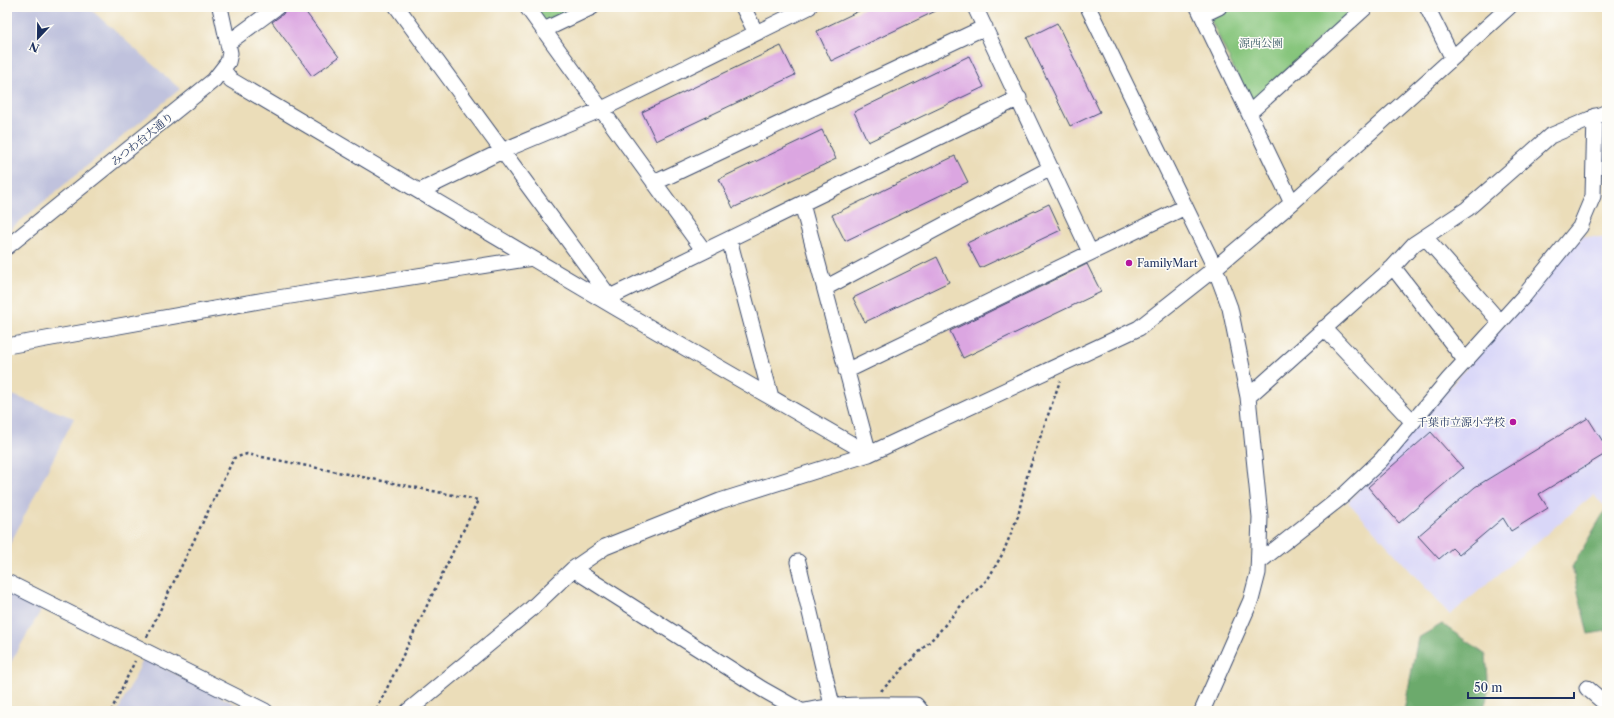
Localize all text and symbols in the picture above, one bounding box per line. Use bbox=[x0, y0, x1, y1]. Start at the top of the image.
north arrow bbox=[18, 18, 58, 58]
park label: 源西公園 bbox=[1239, 36, 1283, 50]
text: N bbox=[27, 39, 41, 56]
street label: みつわ台大通り bbox=[108, 109, 176, 169]
place label: FamilyMart bbox=[1137, 256, 1198, 270]
marker: FamilyMart bbox=[1124, 258, 1134, 268]
place label: 千葉市立源小学校 bbox=[1417, 415, 1505, 429]
marker: 千葉市立源小学校 bbox=[1508, 417, 1518, 427]
scale bar bbox=[1468, 674, 1574, 700]
text: 50 m bbox=[1474, 680, 1503, 695]

